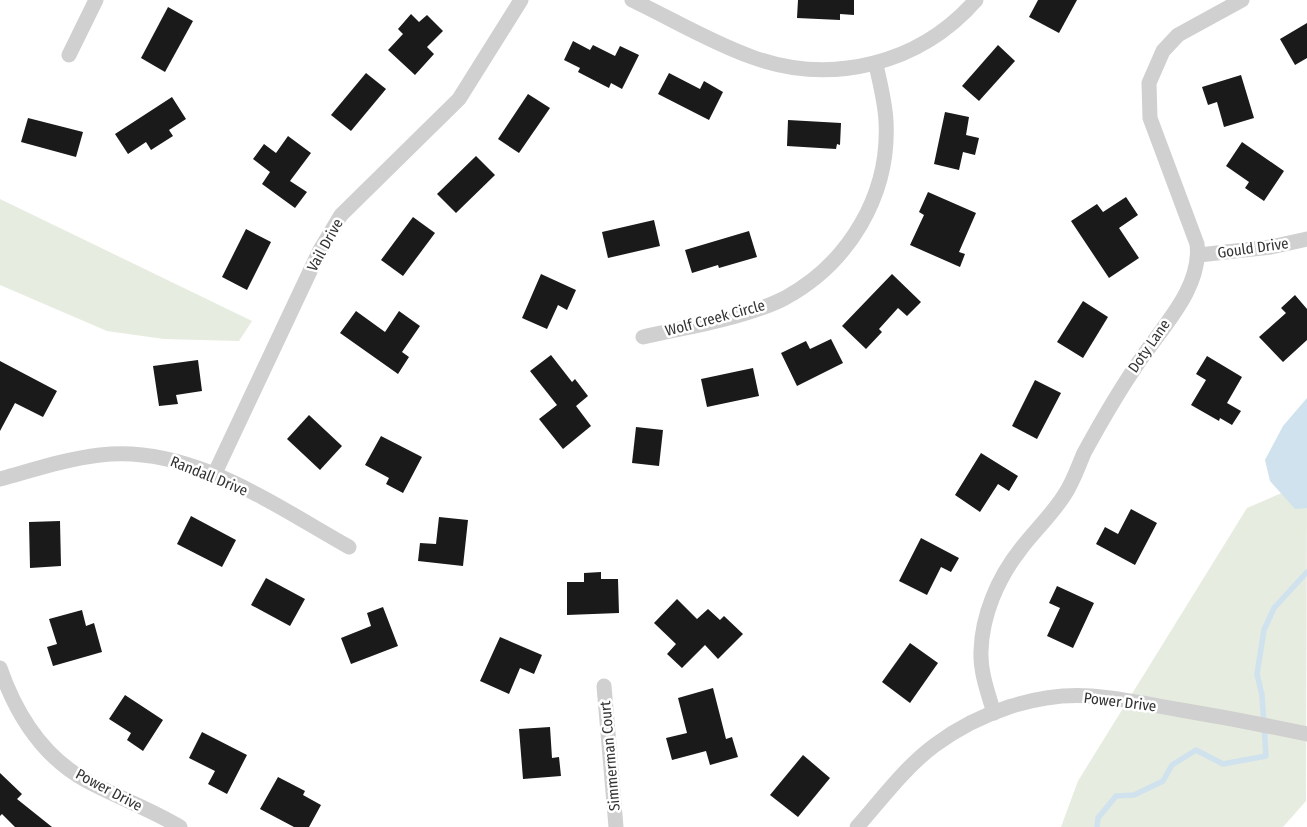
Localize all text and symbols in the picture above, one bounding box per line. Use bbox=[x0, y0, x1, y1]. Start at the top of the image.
street label: Vail Drive bbox=[303, 216, 347, 274]
street label: Gould Drive bbox=[1216, 234, 1290, 262]
street label: Wolf Creek Circle bbox=[663, 296, 767, 340]
street label: Doty Lane bbox=[1124, 316, 1174, 376]
street label: Randall Drive bbox=[168, 452, 250, 500]
street label: Power Drive bbox=[1083, 689, 1157, 715]
street label: Simmerman Court bbox=[596, 700, 624, 812]
street label: Power Drive bbox=[73, 765, 145, 815]

